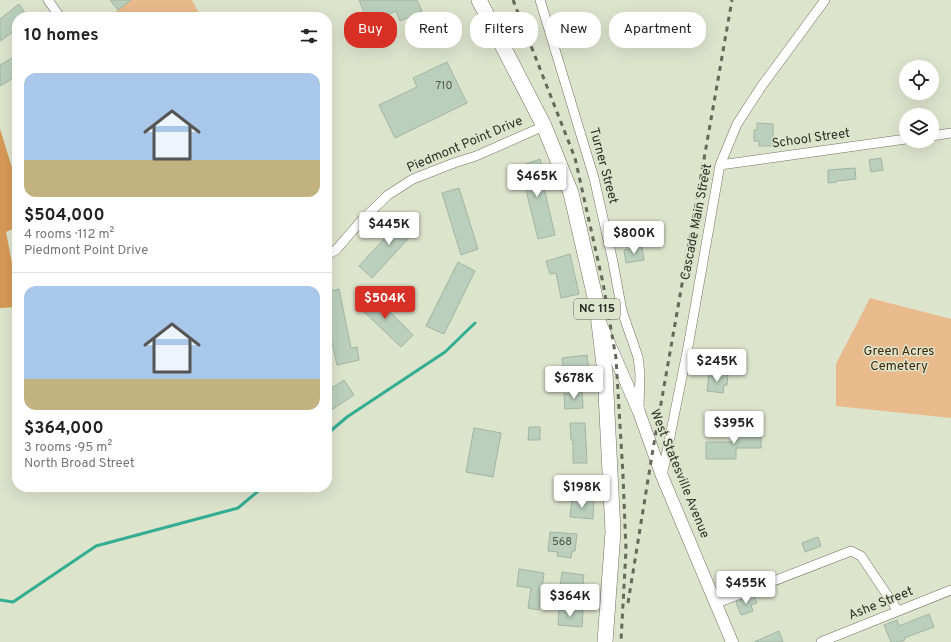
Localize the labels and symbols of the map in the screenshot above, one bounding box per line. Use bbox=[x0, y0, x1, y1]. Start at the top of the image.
house number: 710 bbox=[435, 79, 453, 93]
street label: Piedmont Point Drive bbox=[405, 113, 525, 177]
street label: Turner Street bbox=[585, 126, 621, 206]
street label: School Street bbox=[771, 126, 851, 152]
street label: Cascade Main Street bbox=[678, 162, 716, 282]
pin: $465K bbox=[509, 164, 565, 198]
pin: $445K bbox=[361, 212, 417, 246]
pin: $800K bbox=[606, 221, 662, 255]
pin: $504K bbox=[357, 286, 413, 320]
road number: NC 115 bbox=[574, 299, 620, 319]
park label: Green Acres Cemetery bbox=[864, 344, 934, 375]
pin: $245K bbox=[689, 349, 745, 383]
pin: $678K bbox=[546, 366, 602, 400]
street label: West Statesville Avenue bbox=[646, 407, 712, 541]
pin: $395K bbox=[706, 411, 762, 445]
pin: $198K bbox=[554, 475, 610, 509]
house number: 568 bbox=[552, 535, 572, 549]
pin: $455K bbox=[718, 571, 774, 605]
pin: $364K bbox=[542, 584, 598, 618]
street label: Ashe Street bbox=[846, 584, 916, 624]

